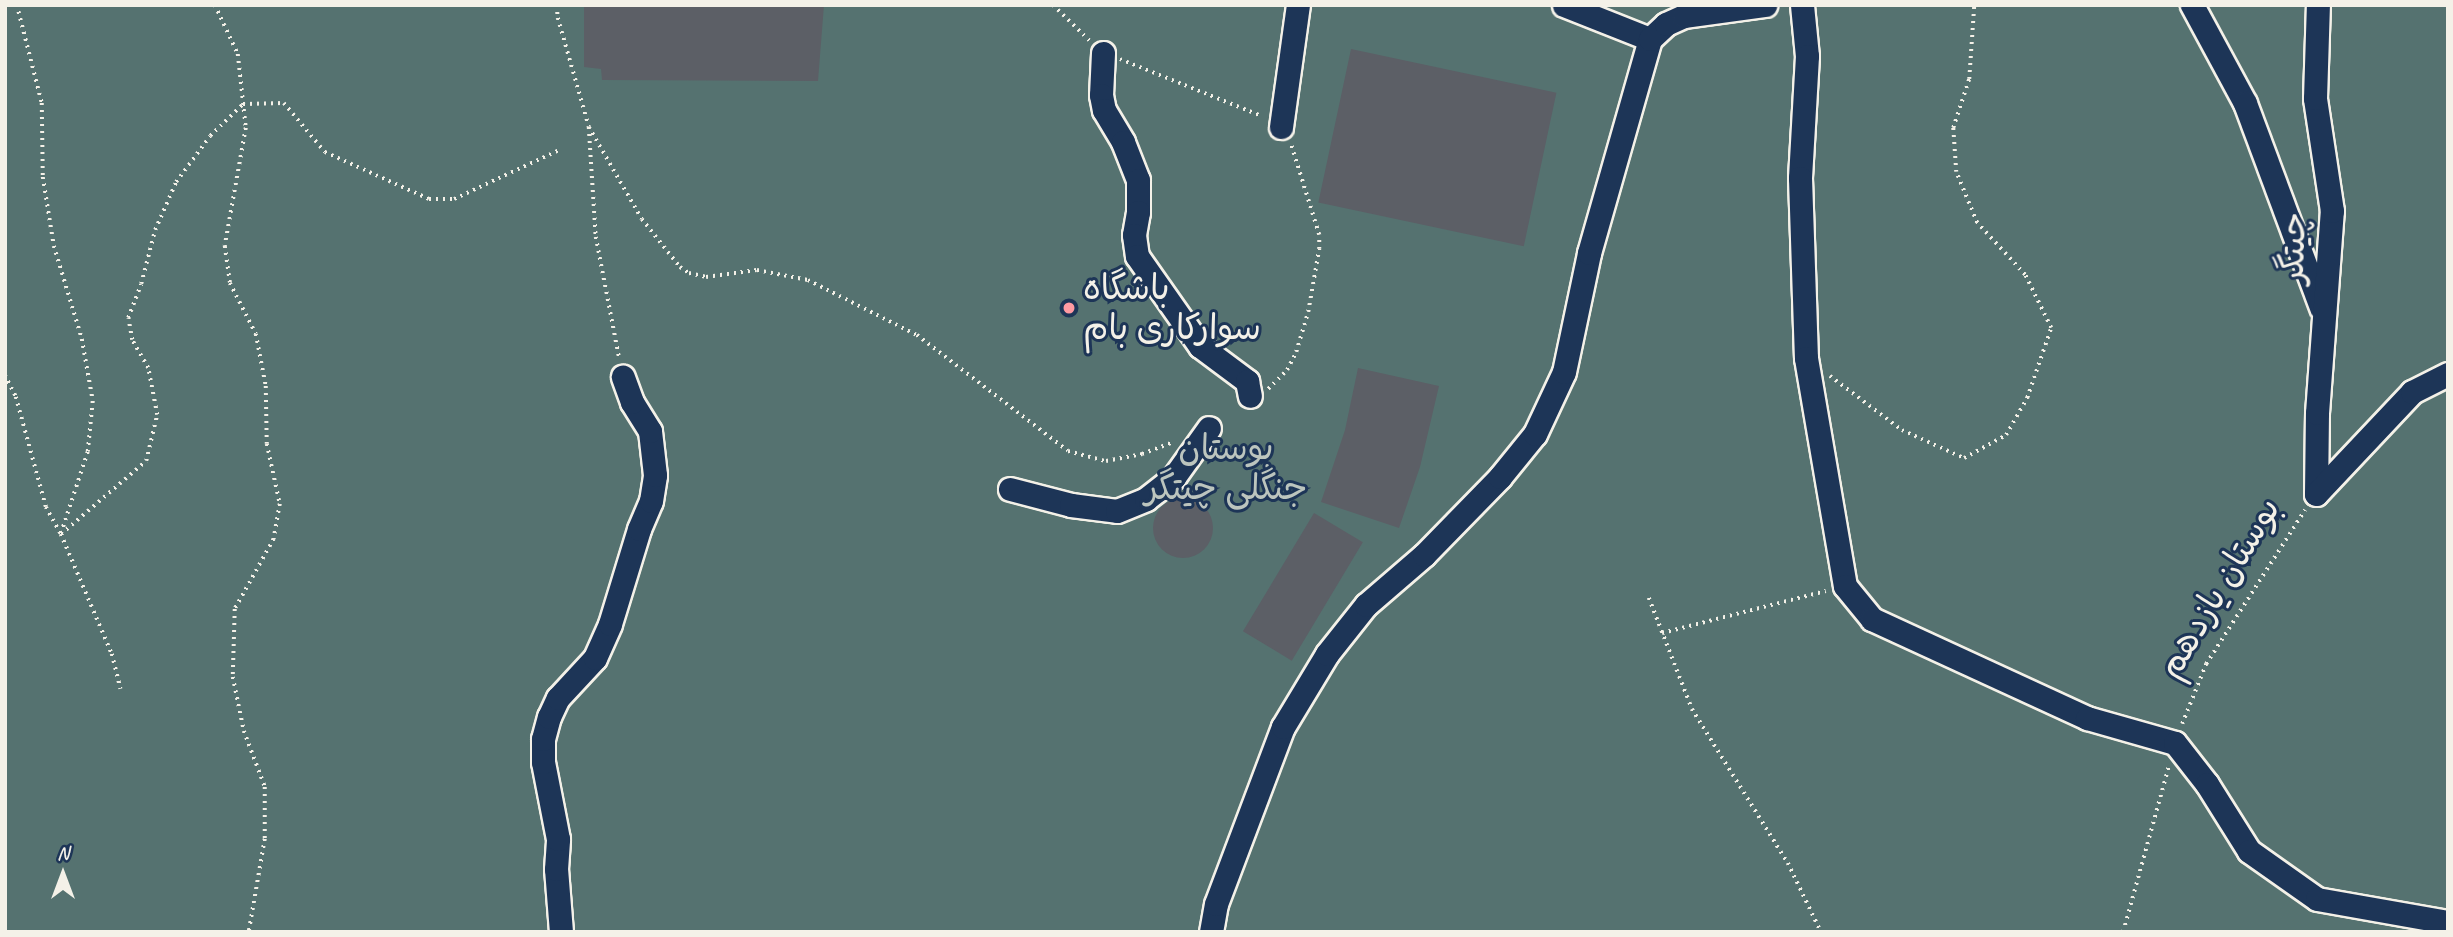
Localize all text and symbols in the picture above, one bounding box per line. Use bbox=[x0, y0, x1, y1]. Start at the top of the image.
street label: چیتگر bbox=[2271, 211, 2315, 285]
place label: باشگاه سوارکاری بام bbox=[1083, 267, 1261, 349]
marker: باشگاه سوارکاری بام bbox=[1061, 300, 1077, 316]
park label: بوستان جنگلی چیتگر bbox=[1144, 427, 1308, 509]
street label: بوستان یازدهم bbox=[2149, 490, 2289, 686]
north arrow bbox=[28, 839, 98, 909]
text: N bbox=[57, 841, 69, 865]

